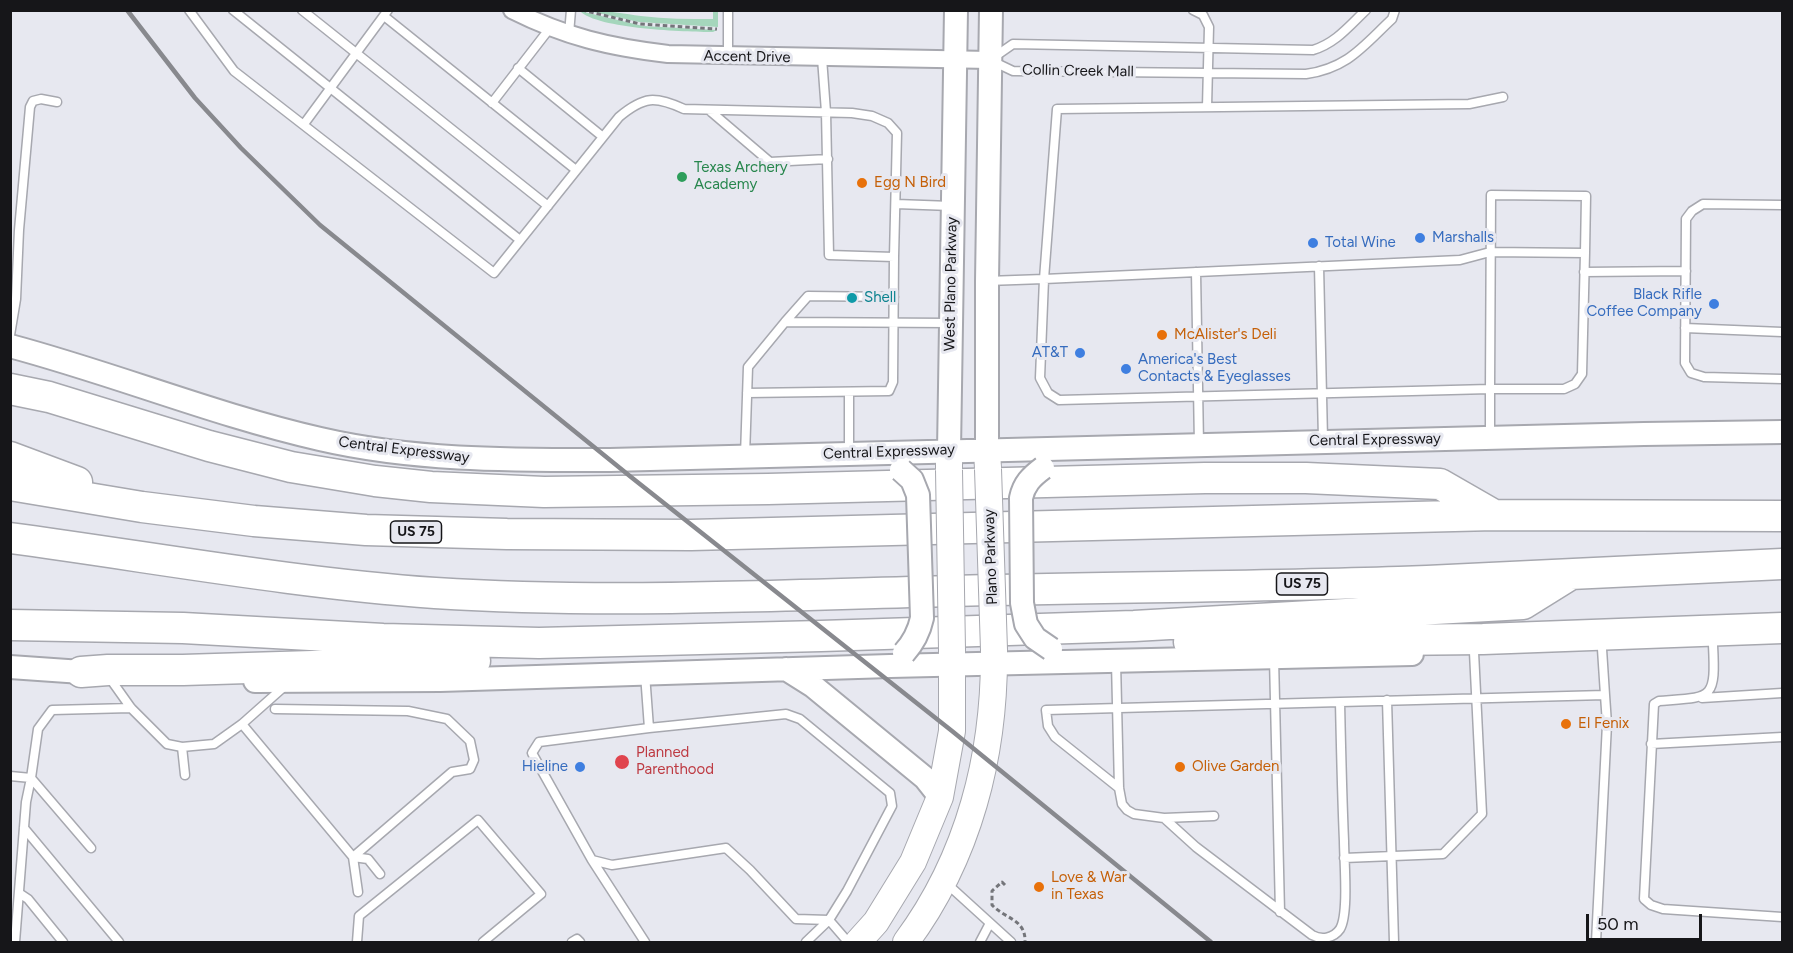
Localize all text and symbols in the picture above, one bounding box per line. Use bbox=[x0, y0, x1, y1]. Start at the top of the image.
street label: Accent Drive bbox=[703, 47, 791, 67]
street label: Collin Creek Mall bbox=[1022, 61, 1134, 81]
place label: Texas Archery Academy bbox=[694, 159, 788, 194]
marker: Texas Archery Academy bbox=[675, 170, 689, 184]
place label: Egg N Bird bbox=[874, 174, 946, 192]
marker: Egg N Bird bbox=[855, 176, 869, 190]
street label: West Plano Parkway bbox=[941, 217, 961, 351]
place label: Marshalls bbox=[1432, 229, 1494, 247]
marker: Marshalls bbox=[1413, 231, 1427, 245]
place label: Total Wine bbox=[1325, 234, 1396, 252]
marker: Total Wine bbox=[1306, 236, 1320, 250]
place label: Black Rifle Coffee Company bbox=[1586, 286, 1702, 321]
place label: Shell bbox=[864, 289, 896, 307]
marker: Shell bbox=[845, 291, 859, 305]
marker: Black Rifle Coffee Company bbox=[1707, 297, 1721, 311]
place label: McAlister's Deli bbox=[1174, 326, 1277, 344]
marker: McAlister's Deli bbox=[1155, 328, 1169, 342]
place label: AT&T bbox=[1032, 344, 1068, 362]
marker: AT&T bbox=[1073, 346, 1087, 360]
place label: America's Best Contacts & Eyeglasses bbox=[1138, 351, 1291, 386]
marker: America's Best Contacts & Eyeglasses bbox=[1119, 362, 1133, 376]
street label: Central Expressway bbox=[1309, 430, 1441, 450]
street label: Central Expressway bbox=[337, 433, 471, 467]
street label: Central Expressway bbox=[823, 441, 955, 463]
street label: Plano Parkway bbox=[980, 509, 1002, 605]
road number: US 75 bbox=[390, 521, 442, 543]
road number: US 75 bbox=[1276, 573, 1328, 595]
place label: El Fenix bbox=[1578, 715, 1629, 733]
marker: El Fenix bbox=[1559, 717, 1573, 731]
place label: Planned Parenthood bbox=[636, 744, 714, 779]
marker: Planned Parenthood bbox=[613, 753, 631, 771]
place label: Hieline bbox=[522, 758, 568, 776]
place label: Olive Garden bbox=[1192, 758, 1279, 776]
marker: Hieline bbox=[573, 760, 587, 774]
marker: Olive Garden bbox=[1173, 760, 1187, 774]
place label: Love & War in Texas bbox=[1051, 869, 1127, 904]
marker: Love & War in Texas bbox=[1032, 880, 1046, 894]
scale bar bbox=[1589, 902, 1704, 940]
text: 50 m bbox=[1597, 913, 1639, 935]

